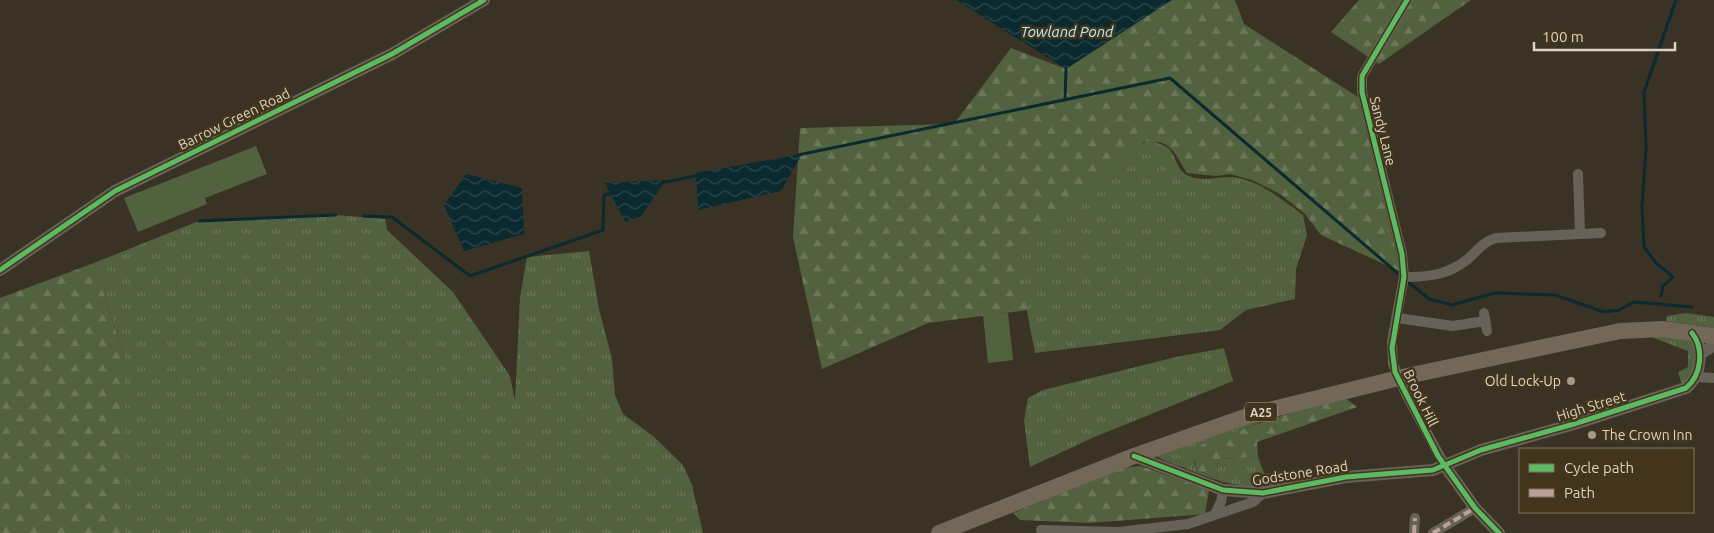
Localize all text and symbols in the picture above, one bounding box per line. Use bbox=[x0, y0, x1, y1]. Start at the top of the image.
scale bar bbox=[1534, 20, 1675, 52]
water label: Towland Pond bbox=[1021, 23, 1114, 40]
text: 100 m bbox=[1542, 28, 1584, 45]
street label: Barrow Green Road bbox=[175, 85, 293, 153]
street label: Sandy Lane bbox=[1367, 95, 1399, 167]
street label: Brook Hill bbox=[1400, 367, 1442, 429]
place label: Old Lock-Up bbox=[1485, 373, 1561, 389]
marker: Old Lock-Up bbox=[1565, 375, 1577, 387]
street label: High Street bbox=[1554, 388, 1628, 424]
road number: A25 bbox=[1245, 402, 1277, 422]
place label: The Crown Inn bbox=[1602, 427, 1692, 443]
marker: The Crown Inn bbox=[1586, 429, 1598, 441]
legend bbox=[1519, 448, 1694, 513]
street label: Godstone Road bbox=[1251, 458, 1349, 488]
text: Cycle path bbox=[1564, 459, 1634, 476]
text: Path bbox=[1564, 484, 1595, 501]

